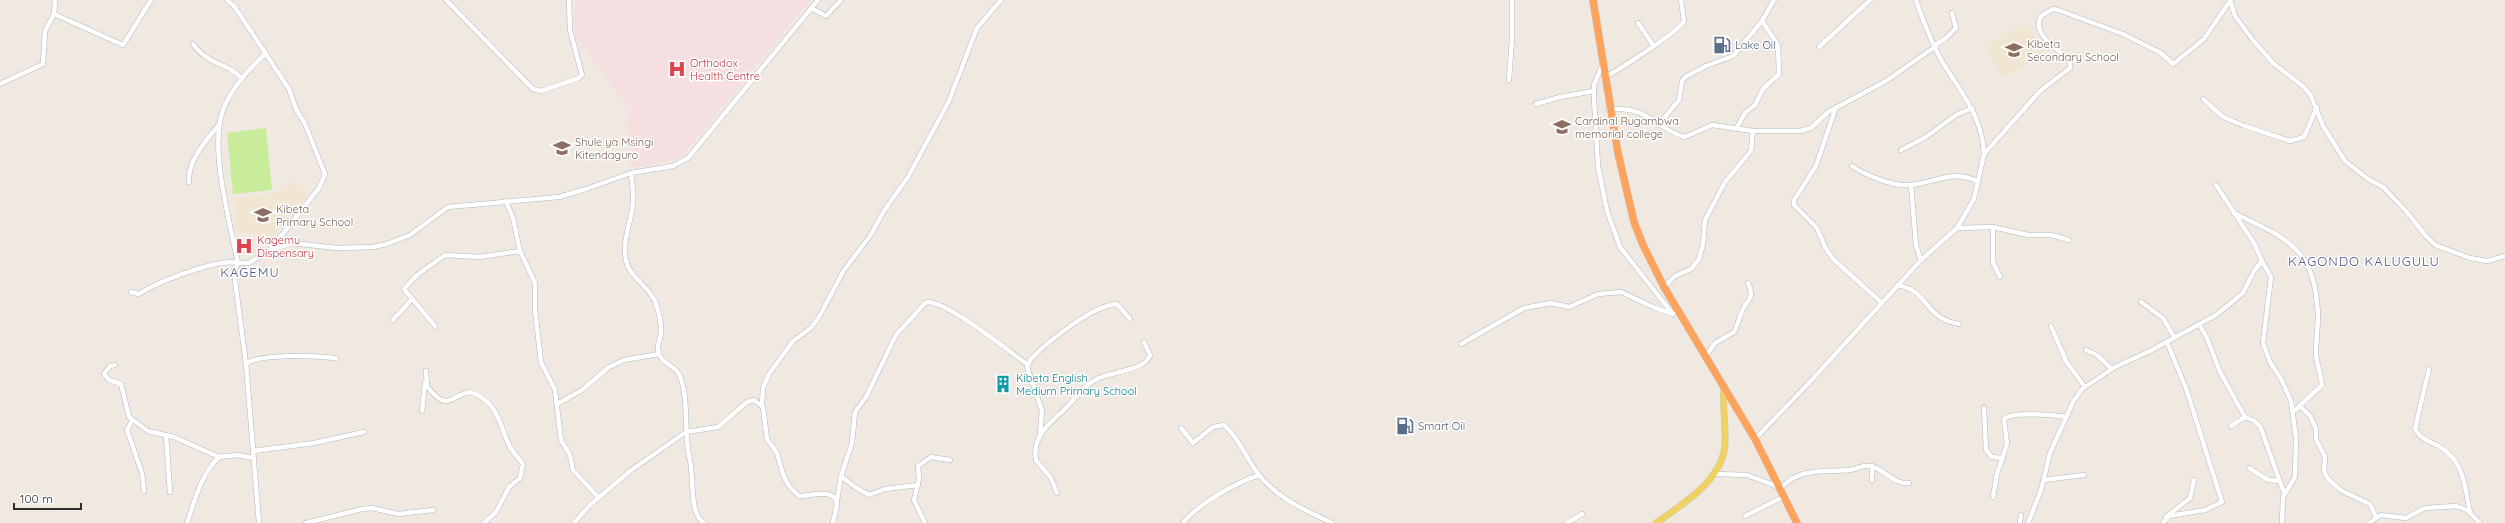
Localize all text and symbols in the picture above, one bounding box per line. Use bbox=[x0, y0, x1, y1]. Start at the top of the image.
fuel station icon: Lake Oil bbox=[1712, 35, 1732, 55]
place label: Kibeta Secondary School bbox=[2027, 37, 2119, 64]
place label: Lake Oil bbox=[1735, 38, 1776, 52]
school or university icon: Kibeta Secondary School bbox=[2004, 40, 2024, 60]
place label: Orthodox Health Centre bbox=[690, 56, 760, 83]
hospital icon: Orthodox Health Centre bbox=[667, 59, 687, 79]
place label: Cardinal Rugambwa memorial college bbox=[1575, 114, 1679, 141]
school or university icon: Cardinal Rugambwa memorial college bbox=[1552, 117, 1572, 137]
place label: Shule ya Msingi Kitendaguro bbox=[575, 135, 653, 162]
school or university icon: Shule ya Msingi Kitendaguro bbox=[552, 138, 572, 158]
place label: Kibeta Primary School bbox=[276, 202, 353, 229]
school or university icon: Kibeta Primary School bbox=[253, 205, 273, 225]
place label: Kagemu Dispensary bbox=[257, 233, 314, 260]
hospital icon: Kagemu Dispensary bbox=[234, 236, 254, 256]
district label: KAGONDO KALUGULU bbox=[2288, 253, 2440, 269]
district label: KAGEMU bbox=[220, 264, 280, 280]
place label: Kibeta English Medium Primary School bbox=[1016, 371, 1137, 398]
building icon: Kibeta English Medium Primary School bbox=[993, 374, 1013, 394]
fuel station icon: Smart Oil bbox=[1395, 416, 1415, 436]
place label: Smart Oil bbox=[1418, 419, 1465, 433]
scale bar bbox=[14, 485, 81, 511]
text: 100 m bbox=[20, 491, 53, 506]

